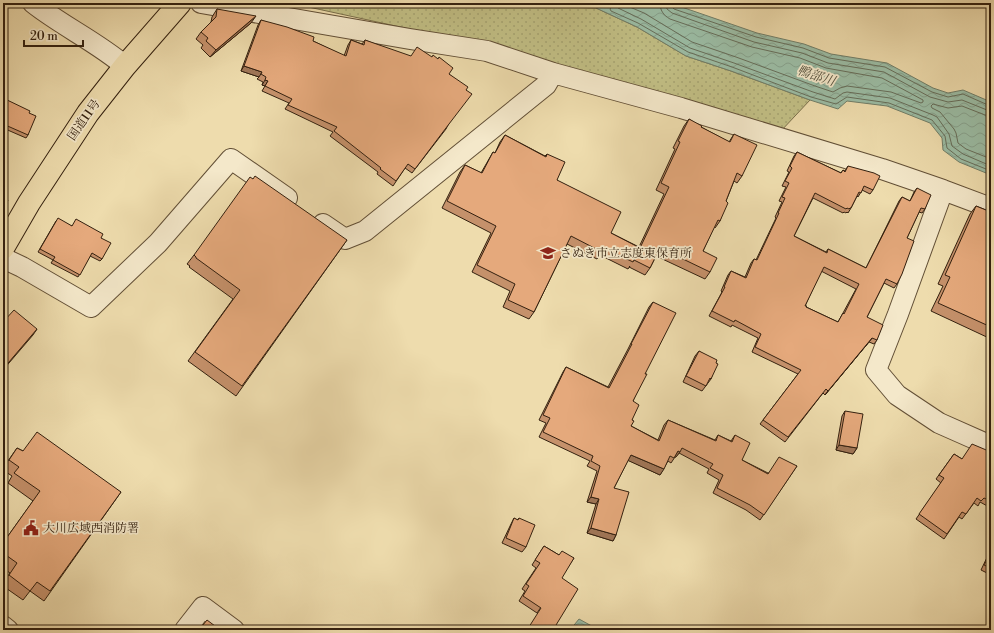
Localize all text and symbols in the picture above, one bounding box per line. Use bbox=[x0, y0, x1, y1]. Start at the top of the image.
scale bar bbox=[24, 22, 83, 48]
text: 20 m bbox=[30, 29, 58, 44]
water label: 鴨部川 bbox=[795, 62, 839, 90]
street label: 国道11号 bbox=[64, 97, 104, 143]
school or university icon: さぬき市立志度東保育所 bbox=[539, 244, 557, 262]
place label: さぬき市立志度東保育所 bbox=[560, 246, 692, 261]
public building icon: 大川広域西消防署 bbox=[22, 519, 40, 537]
place label: 大川広域西消防署 bbox=[43, 521, 139, 536]

